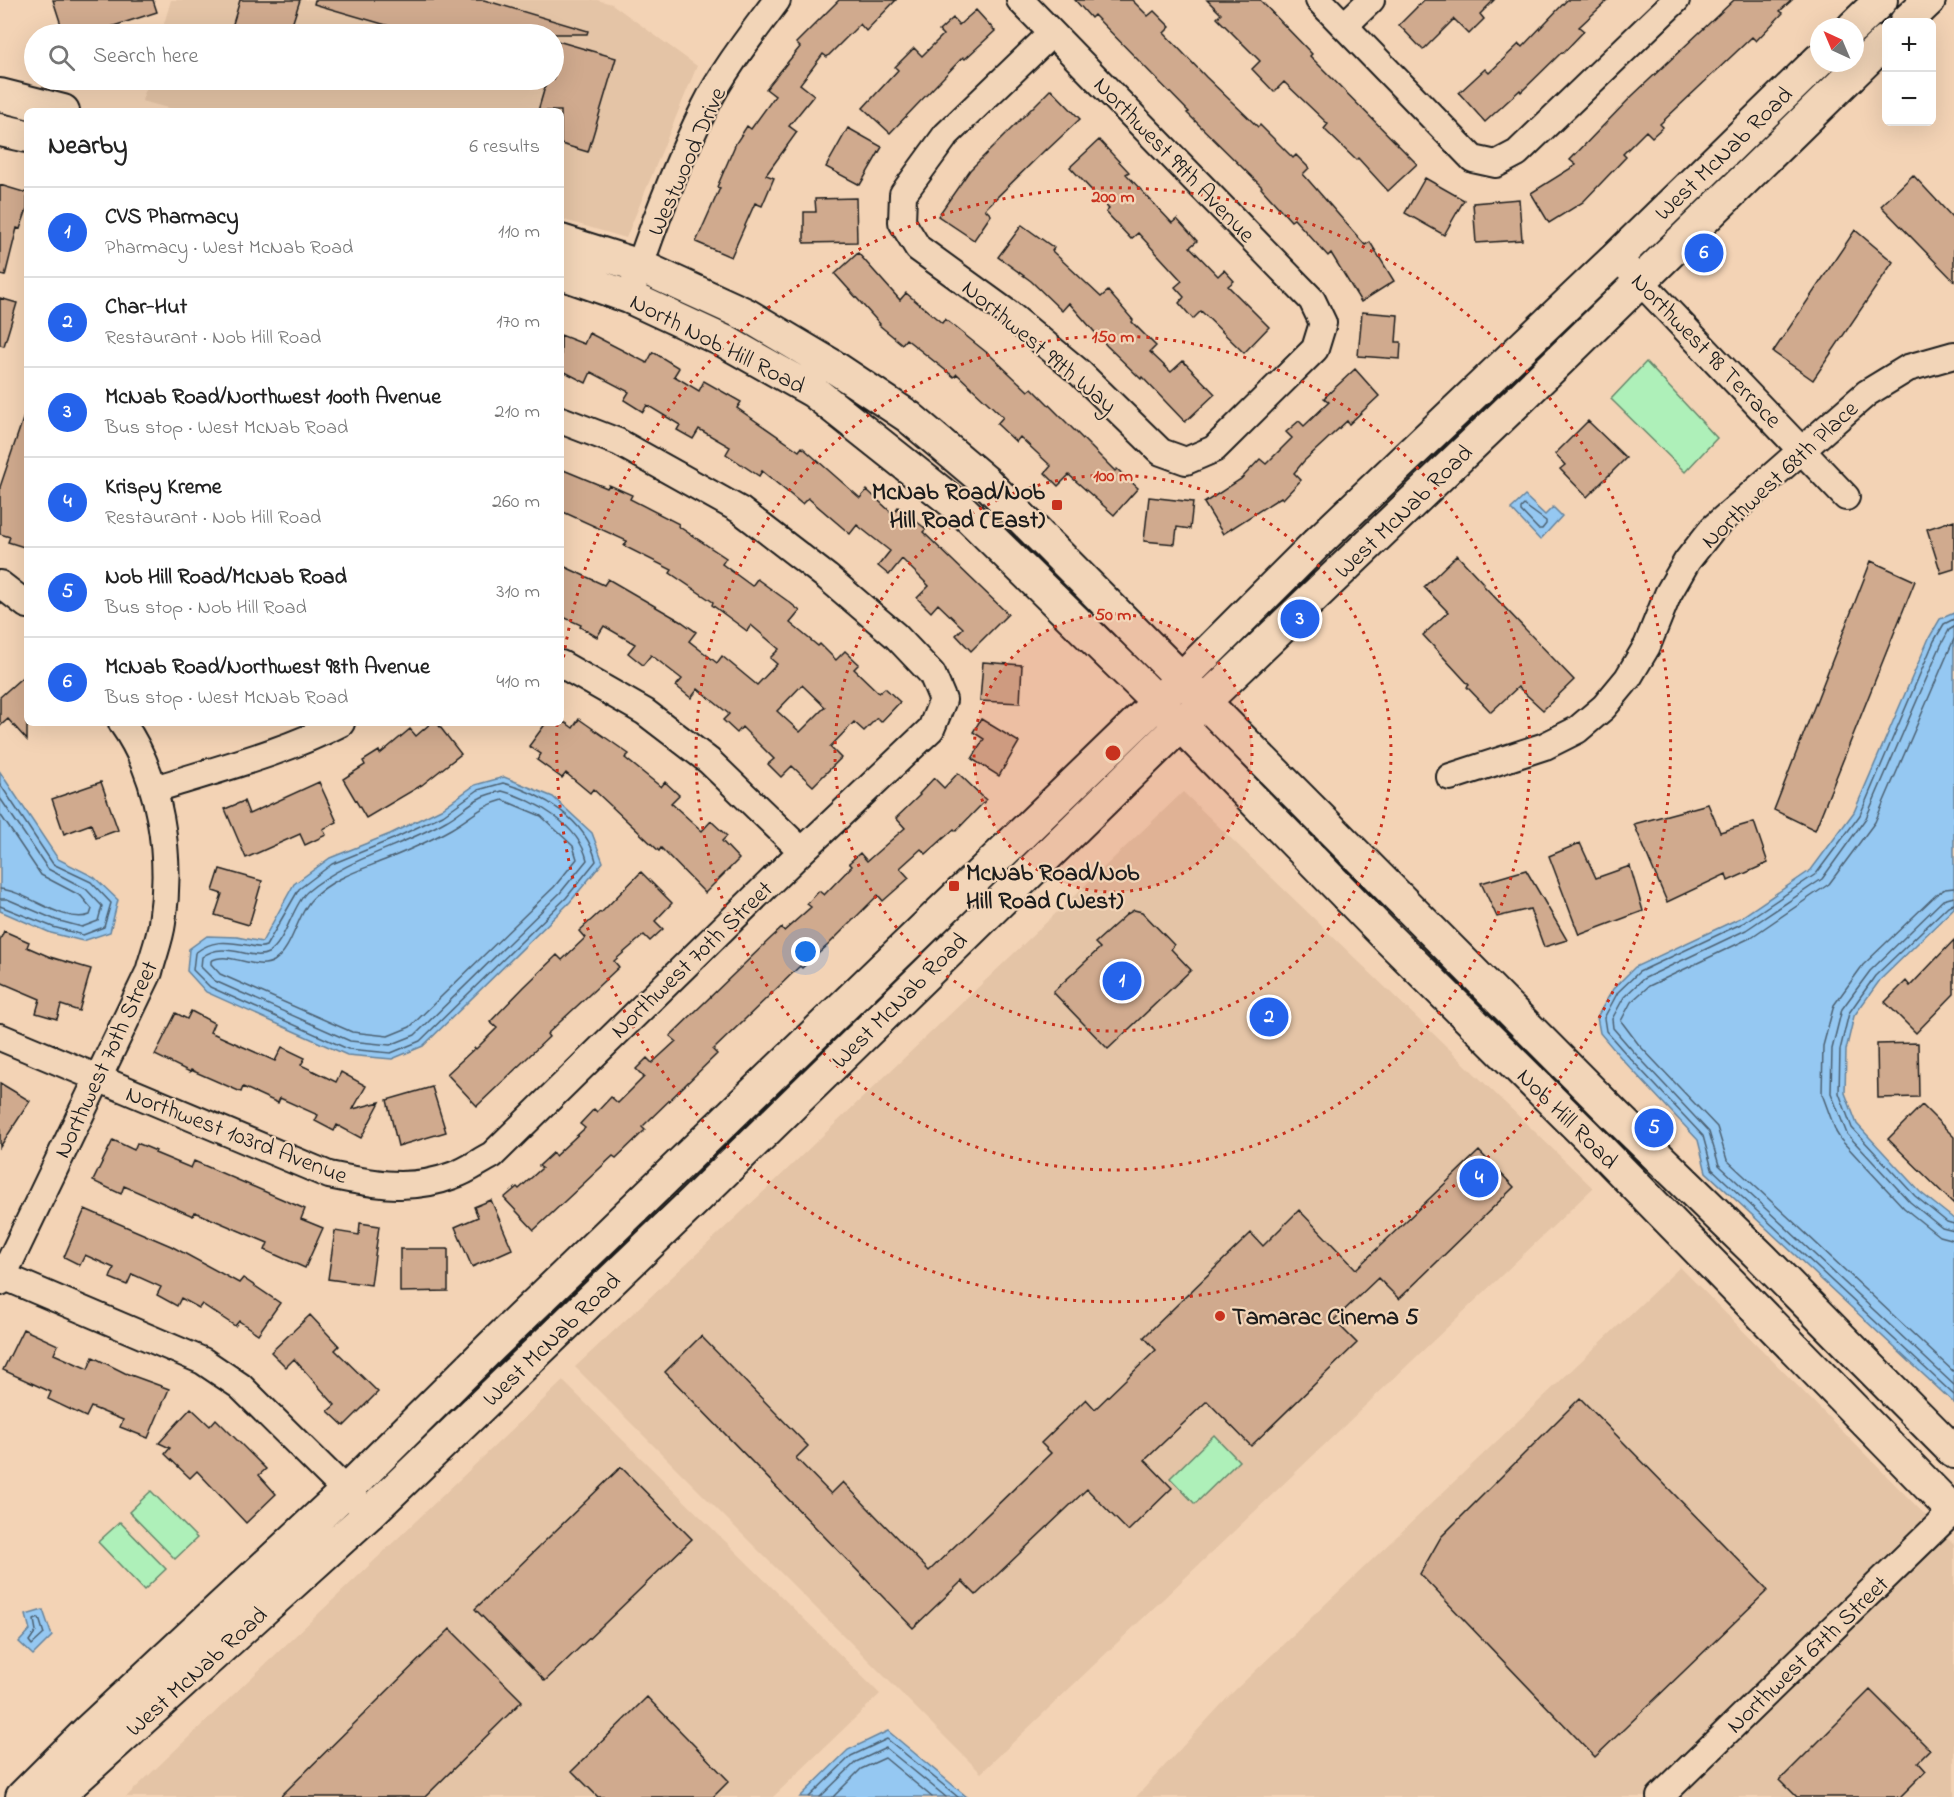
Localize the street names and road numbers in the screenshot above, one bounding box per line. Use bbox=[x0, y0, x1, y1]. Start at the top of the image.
street label: Northwest 99th Avenue bbox=[1084, 69, 1262, 252]
street label: West McNab Road bbox=[1648, 79, 1802, 230]
street label: Westwood Drive bbox=[640, 82, 737, 242]
street label: Northwest 98 Terrace bbox=[1622, 266, 1789, 438]
street label: Northwest 99th Way bbox=[953, 272, 1124, 424]
street label: North Nob Hill Road bbox=[623, 286, 811, 405]
street label: Northwest 68th Place bbox=[1694, 393, 1868, 558]
street label: West McNab Road bbox=[1328, 437, 1482, 588]
street label: Northwest 70th Street bbox=[603, 874, 782, 1048]
street label: West McNab Road bbox=[824, 925, 977, 1078]
street label: Northwest 70th Street bbox=[46, 955, 168, 1165]
street label: Nob Hill Road bbox=[1507, 1061, 1625, 1179]
street label: Northwest 103rd Avenue bbox=[120, 1078, 352, 1195]
street label: West McNab Road bbox=[476, 1265, 630, 1416]
street label: Northwest 67th Street bbox=[1719, 1569, 1898, 1743]
street label: West McNab Road bbox=[119, 1599, 277, 1746]

